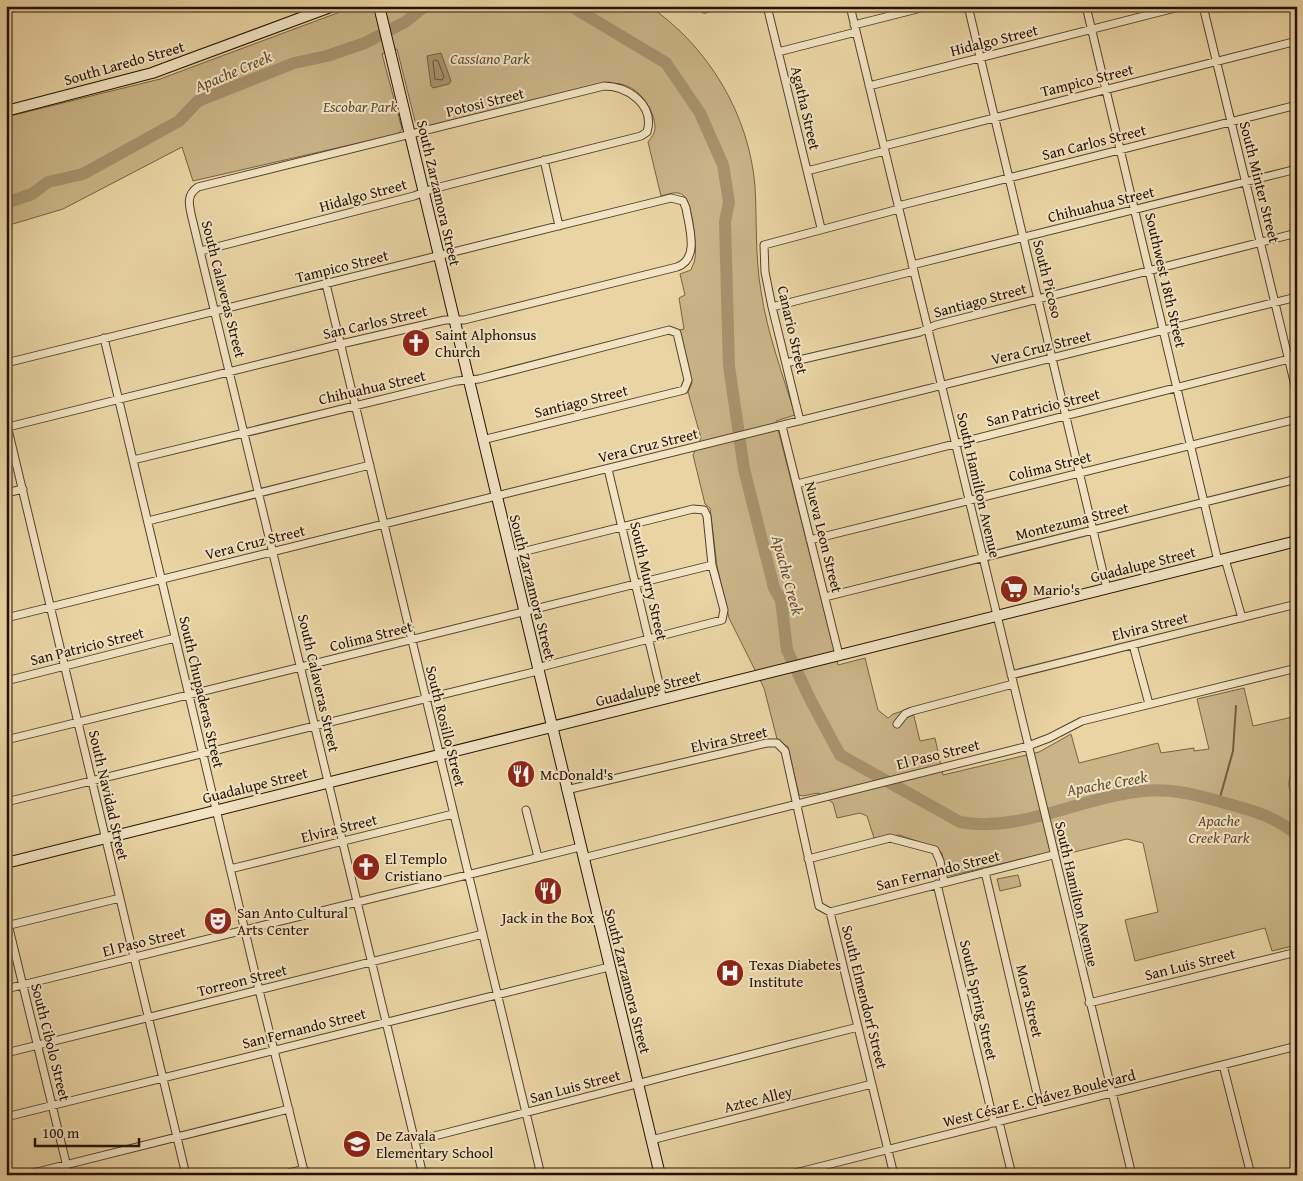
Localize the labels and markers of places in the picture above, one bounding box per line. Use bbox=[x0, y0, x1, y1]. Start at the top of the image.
place label: Saint Alphonsus Church bbox=[435, 324, 537, 362]
church icon: Saint Alphonsus Church bbox=[401, 328, 431, 358]
supermarket icon: Mario's bbox=[999, 574, 1029, 604]
place label: Mario's bbox=[1033, 579, 1080, 600]
restaurant icon: McDonald's bbox=[506, 759, 536, 789]
place label: McDonald's bbox=[540, 764, 613, 785]
place label: El Templo Cristiano bbox=[385, 848, 448, 886]
church icon: El Templo Cristiano bbox=[351, 852, 381, 882]
restaurant icon: Jack in the Box bbox=[533, 876, 563, 906]
place label: San Anto Cultural Arts Center bbox=[237, 902, 348, 940]
theatre icon: San Anto Cultural Arts Center bbox=[203, 906, 233, 936]
place label: Jack in the Box bbox=[500, 907, 595, 928]
place label: Texas Diabetes Institute bbox=[749, 954, 841, 992]
hospital icon: Texas Diabetes Institute bbox=[715, 958, 745, 988]
place label: De Zavala Elementary School bbox=[376, 1125, 494, 1163]
school or university icon: De Zavala Elementary School bbox=[342, 1129, 372, 1159]

